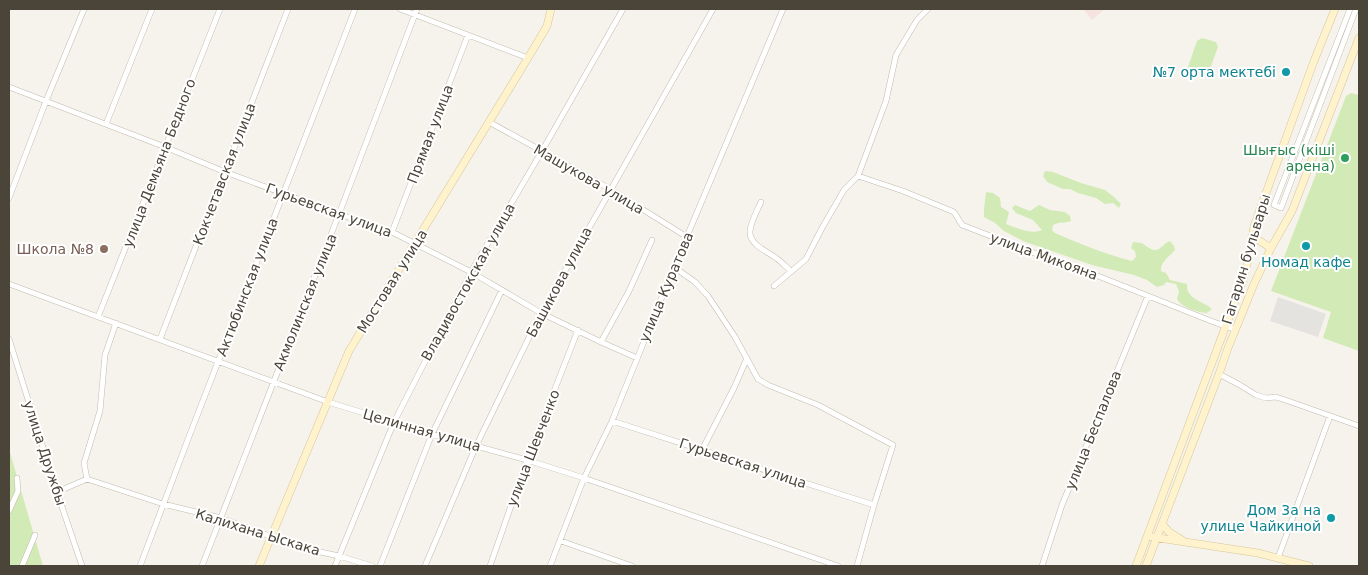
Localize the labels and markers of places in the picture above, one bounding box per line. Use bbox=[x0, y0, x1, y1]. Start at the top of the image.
place label: №7 орта мектебі bbox=[1153, 64, 1276, 80]
marker: №7 орта мектебі bbox=[1280, 66, 1292, 78]
place label: Шығыс (кіші арена) bbox=[1243, 142, 1335, 174]
marker: Шығыс (кіші арена) bbox=[1339, 152, 1351, 164]
marker: Номад кафе bbox=[1300, 240, 1312, 252]
place label: Школа №8 bbox=[17, 241, 94, 257]
marker: Школа №8 bbox=[98, 243, 110, 255]
place label: Номад кафе bbox=[1261, 254, 1351, 270]
place label: Дом 3а на улице Чайкиной bbox=[1200, 502, 1321, 534]
marker: Дом 3а на улице Чайкиной bbox=[1325, 512, 1337, 524]

